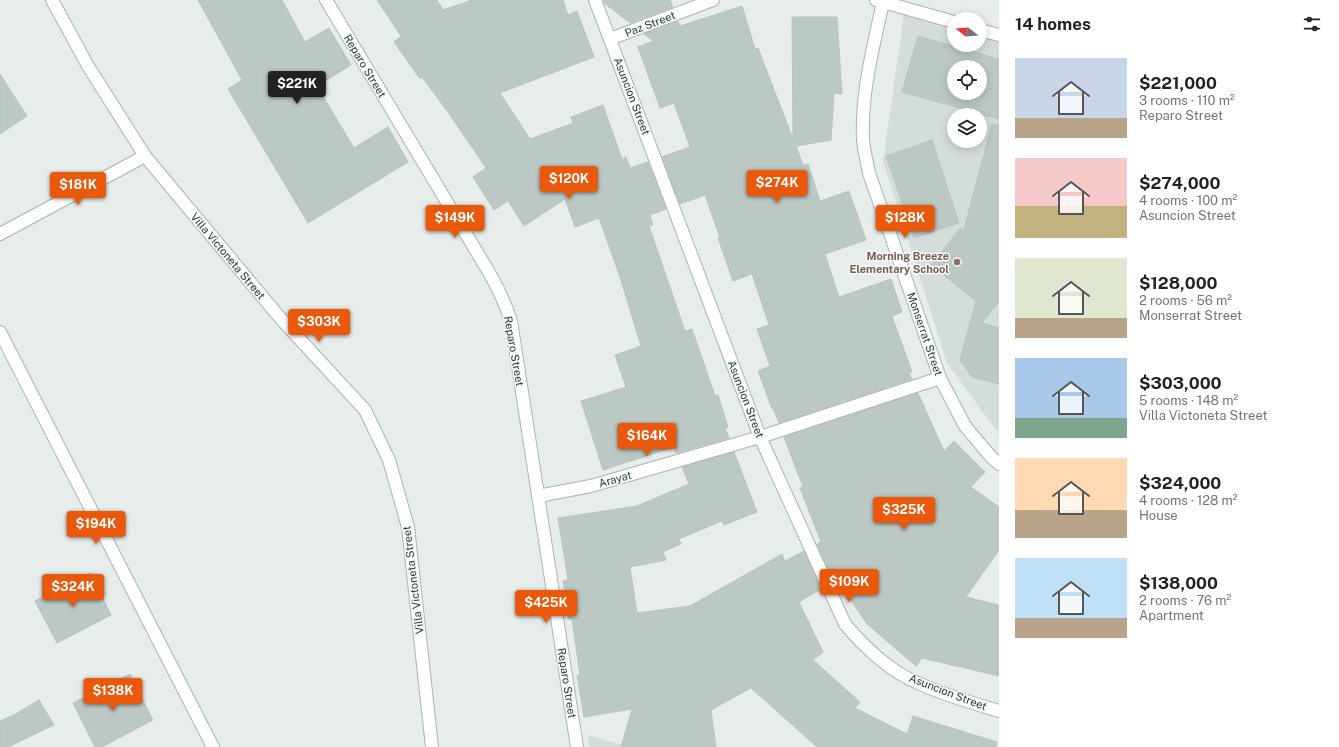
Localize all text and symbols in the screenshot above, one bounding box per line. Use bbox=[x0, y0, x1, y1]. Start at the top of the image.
street label: Paz Street bbox=[623, 9, 677, 39]
north arrow bbox=[947, 12, 987, 52]
map controls bbox=[947, 12, 987, 148]
icon: filters bbox=[1301, 13, 1323, 35]
text: 14 homes bbox=[1015, 14, 1091, 34]
street label: Reparo Street bbox=[342, 32, 388, 100]
street label: Asuncion Street bbox=[612, 56, 652, 136]
button: locate bbox=[947, 60, 987, 100]
pin: $221K bbox=[269, 71, 325, 105]
text: $221,000 bbox=[1139, 73, 1217, 93]
icon: home bbox=[1047, 74, 1095, 122]
text: $221K bbox=[277, 76, 317, 91]
text: 3 rooms · 110 m² bbox=[1139, 93, 1235, 108]
button: layers bbox=[947, 108, 987, 148]
text: Reparo Street bbox=[1139, 108, 1223, 123]
pin: $120K bbox=[541, 166, 597, 200]
pin: $274K bbox=[749, 170, 805, 204]
text: $120K bbox=[549, 171, 589, 186]
pin: $181K bbox=[50, 172, 106, 206]
text: $274,000 bbox=[1139, 173, 1220, 193]
icon: home bbox=[1047, 174, 1095, 222]
text: $274K bbox=[756, 175, 798, 190]
text: $181K bbox=[59, 177, 97, 192]
text: 4 rooms · 100 m² bbox=[1139, 193, 1237, 208]
pin: $149K bbox=[427, 205, 483, 239]
pin: $128K bbox=[877, 205, 933, 239]
text: Asuncion Street bbox=[1139, 208, 1236, 223]
street label: Villa Victoneta Street bbox=[188, 210, 268, 302]
text: $149K bbox=[435, 210, 475, 225]
text: $128K bbox=[885, 210, 925, 225]
place label: Morning Breeze Elementary School bbox=[850, 250, 949, 275]
marker: Morning Breeze Elementary School bbox=[952, 257, 962, 267]
text: $128,000 bbox=[1139, 273, 1218, 293]
icon: home bbox=[1047, 274, 1095, 322]
street label: Monserrat Street bbox=[905, 291, 945, 377]
text: 2 rooms · 56 m² bbox=[1139, 293, 1232, 308]
text: Monserrat Street bbox=[1139, 308, 1242, 323]
pin: $303K bbox=[291, 309, 347, 343]
text: $303K bbox=[297, 314, 341, 329]
street label: Reparo Street bbox=[502, 315, 526, 387]
street label: Asuncion Street bbox=[726, 359, 766, 439]
text: $303,000 bbox=[1139, 373, 1222, 393]
icon: home bbox=[1047, 374, 1095, 422]
text: 5 rooms · 148 m² bbox=[1139, 393, 1238, 408]
text: Villa Victoneta Street bbox=[1139, 408, 1268, 423]
pin: $164K bbox=[619, 423, 675, 457]
text: $164K bbox=[627, 428, 667, 443]
street label: Arayat bbox=[597, 469, 633, 489]
text: $324,000 bbox=[1139, 473, 1221, 493]
icon: home bbox=[1047, 474, 1095, 522]
text: 4 rooms · 128 m² bbox=[1139, 493, 1238, 508]
pin: $325K bbox=[876, 497, 932, 531]
text: $325K bbox=[882, 502, 926, 517]
text: House bbox=[1139, 508, 1178, 523]
pin: $194K bbox=[68, 511, 124, 545]
text: $194K bbox=[76, 516, 116, 531]
street label: Villa Victoneta Street bbox=[400, 525, 426, 635]
pin: $109K bbox=[821, 569, 877, 603]
text: $138,000 bbox=[1139, 573, 1218, 593]
pin: $324K bbox=[45, 574, 101, 608]
text: $109K bbox=[829, 574, 869, 589]
icon: home bbox=[1047, 574, 1095, 622]
text: $324K bbox=[51, 579, 95, 594]
pin: $425K bbox=[518, 590, 574, 624]
text: 2 rooms · 76 m² bbox=[1139, 593, 1231, 608]
text: $425K bbox=[524, 595, 568, 610]
text: Apartment bbox=[1139, 608, 1204, 623]
street label: Reparo Street bbox=[556, 647, 578, 719]
street label: Asuncion Street bbox=[908, 672, 988, 712]
pin: $138K bbox=[85, 678, 141, 712]
text: $138K bbox=[92, 683, 134, 698]

